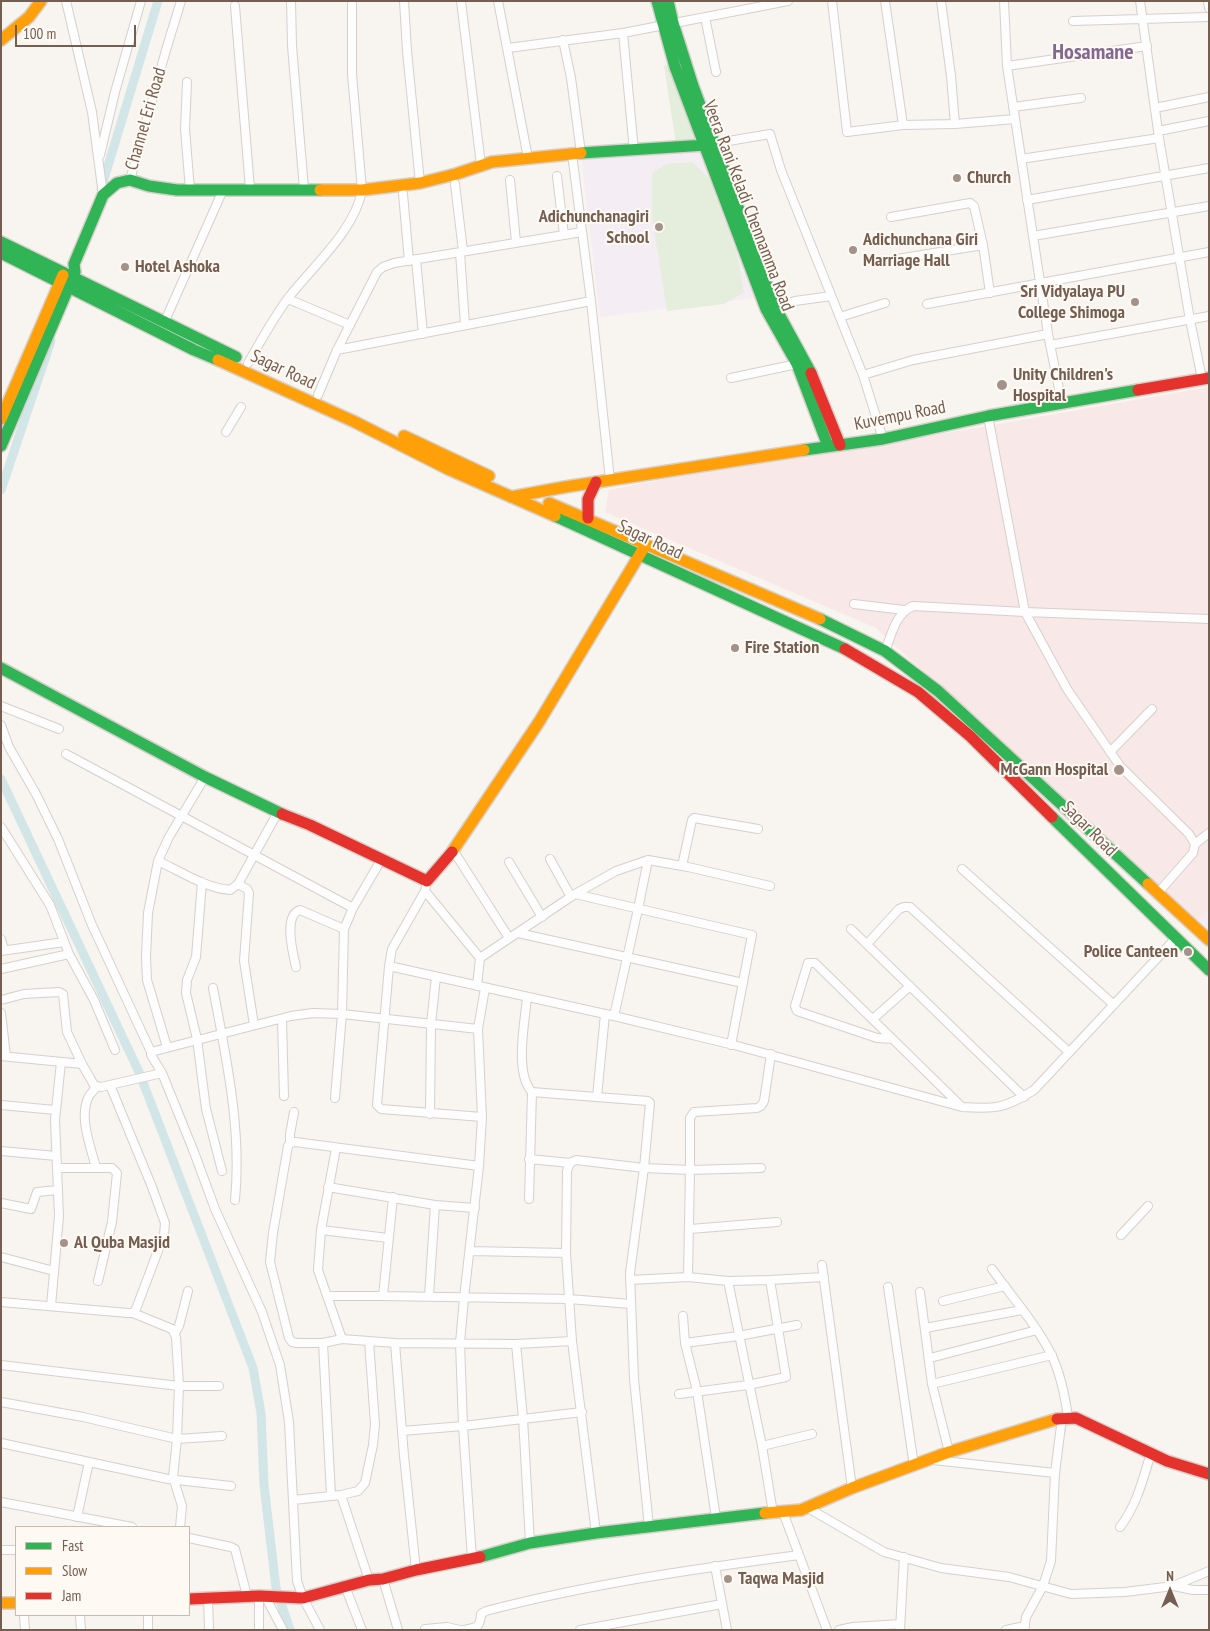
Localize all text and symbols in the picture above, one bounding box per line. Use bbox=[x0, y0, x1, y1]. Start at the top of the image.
scale bar bbox=[18, 15, 139, 47]
text: 100 m bbox=[23, 24, 56, 43]
district label: Hosamane bbox=[1052, 40, 1134, 66]
street label: Channel Eri Road bbox=[121, 65, 171, 173]
street label: Veera Rani Keladi Chennamma Road bbox=[698, 98, 798, 314]
place label: Church bbox=[967, 167, 1011, 189]
marker: Church bbox=[951, 172, 963, 184]
place label: Adichunchanagiri School bbox=[539, 206, 649, 248]
marker: Adichunchanagiri School bbox=[653, 221, 665, 233]
place label: Adichunchana Giri Marriage Hall bbox=[863, 229, 978, 272]
marker: Adichunchana Giri Marriage Hall bbox=[847, 244, 859, 256]
place label: Hotel Ashoka bbox=[135, 256, 220, 278]
marker: Hotel Ashoka bbox=[119, 261, 131, 273]
place label: Sri Vidyalaya PU College Shimoga bbox=[1018, 281, 1125, 324]
marker: Sri Vidyalaya PU College Shimoga bbox=[1129, 296, 1141, 308]
street label: Sagar Road bbox=[247, 346, 319, 394]
place label: Unity Children's Hospital bbox=[1013, 364, 1113, 406]
marker: Unity Children's Hospital bbox=[995, 378, 1009, 392]
street label: Kuvempu Road bbox=[852, 397, 948, 435]
street label: Sagar Road bbox=[614, 516, 686, 564]
place label: Fire Station bbox=[745, 637, 819, 659]
marker: Fire Station bbox=[729, 642, 741, 654]
place label: McGann Hospital bbox=[1000, 759, 1108, 781]
marker: McGann Hospital bbox=[1112, 763, 1126, 777]
street label: Sagar Road bbox=[1057, 797, 1121, 861]
place label: Police Canteen bbox=[1084, 941, 1178, 963]
marker: Police Canteen bbox=[1182, 946, 1194, 958]
place label: Al Quba Masjid bbox=[74, 1232, 170, 1254]
marker: Al Quba Masjid bbox=[58, 1237, 70, 1249]
legend bbox=[15, 1526, 190, 1616]
text: Fast bbox=[62, 1536, 83, 1555]
text: Slow bbox=[62, 1561, 87, 1580]
north arrow bbox=[1145, 1566, 1195, 1616]
text: N bbox=[1166, 1567, 1174, 1585]
place label: Taqwa Masjid bbox=[738, 1568, 824, 1590]
marker: Taqwa Masjid bbox=[722, 1573, 734, 1585]
text: Jam bbox=[62, 1586, 81, 1605]

